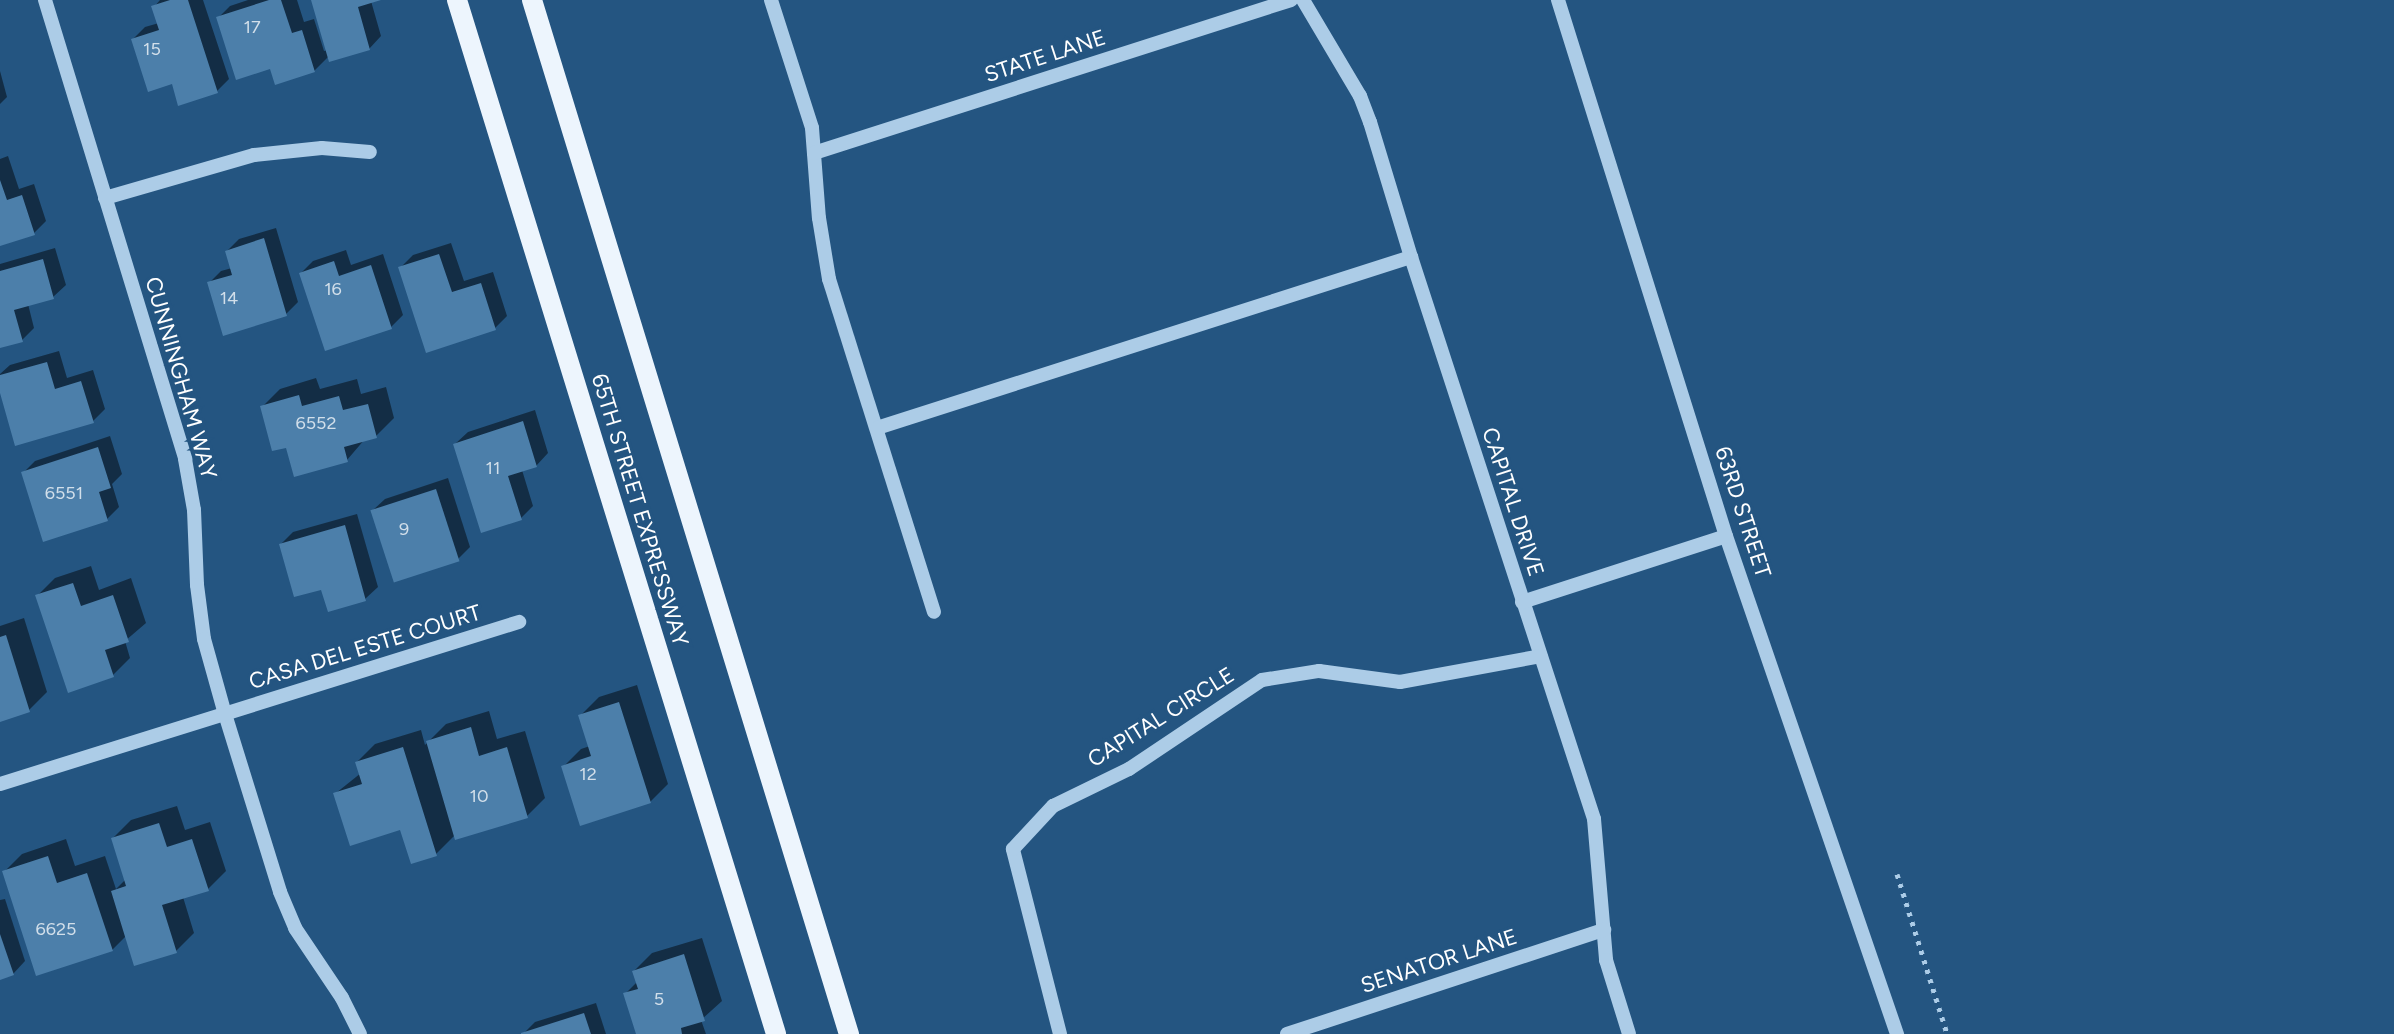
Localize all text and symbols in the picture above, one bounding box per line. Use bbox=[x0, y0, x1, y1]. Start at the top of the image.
house number: 17 bbox=[243, 16, 261, 38]
street label: STATE LANE bbox=[981, 24, 1109, 88]
house number: 15 bbox=[143, 38, 161, 60]
street label: CUNNINGHAM WAY bbox=[140, 274, 222, 482]
house number: 16 bbox=[324, 278, 342, 300]
house number: 14 bbox=[220, 287, 238, 309]
street label: 65TH STREET EXPRESSWAY bbox=[586, 370, 694, 650]
house number: 6552 bbox=[296, 412, 336, 434]
street label: CAPITAL DRIVE bbox=[1476, 424, 1550, 580]
street label: 63RD STREET bbox=[1709, 443, 1777, 581]
house number: 11 bbox=[486, 457, 500, 479]
house number: 6551 bbox=[45, 482, 83, 504]
house number: 9 bbox=[399, 518, 409, 540]
street label: CASA DEL ESTE COURT bbox=[246, 599, 484, 695]
street label: CAPITAL CIRCLE bbox=[1083, 661, 1239, 773]
house number: 12 bbox=[579, 763, 597, 785]
house number: 10 bbox=[470, 785, 488, 807]
house number: 6625 bbox=[36, 918, 76, 940]
street label: SENATOR LANE bbox=[1357, 923, 1521, 999]
house number: 5 bbox=[654, 988, 664, 1010]

